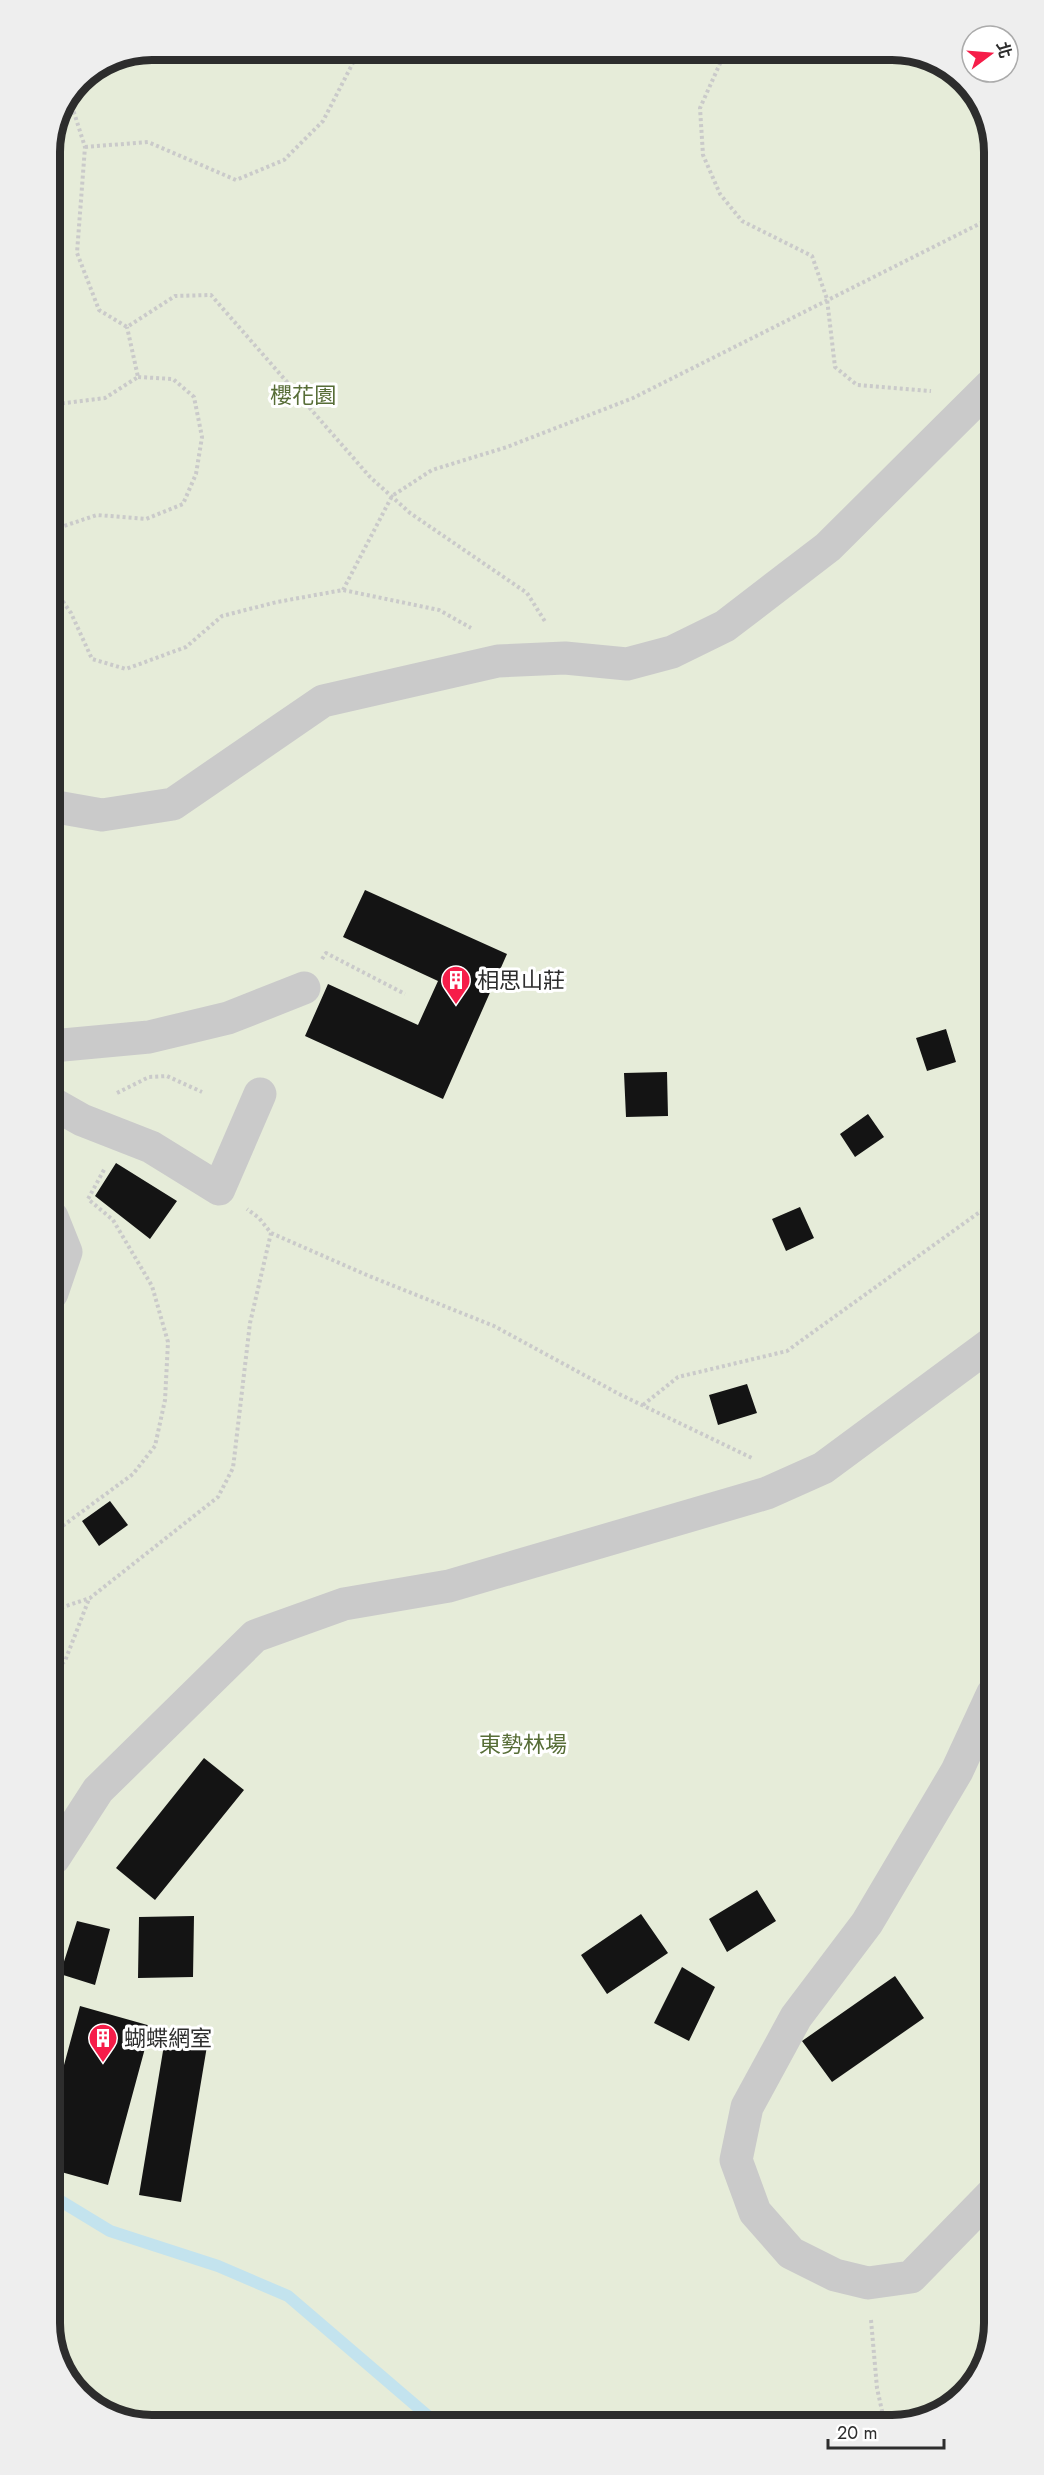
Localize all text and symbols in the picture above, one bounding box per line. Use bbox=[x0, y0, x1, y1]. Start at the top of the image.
north arrow bbox=[960, 24, 1020, 84]
text: 北 bbox=[991, 39, 1017, 61]
park label: 櫻花園 bbox=[270, 379, 336, 411]
building icon: 相思山莊 bbox=[440, 964, 472, 1006]
place label: 相思山莊 bbox=[477, 964, 565, 996]
park label: 東勢林場 bbox=[479, 1728, 567, 1760]
building icon: 蝴蝶網室 bbox=[87, 2022, 119, 2064]
place label: 蝴蝶網室 bbox=[124, 2022, 212, 2054]
scale bar bbox=[828, 2412, 944, 2450]
text: 20 m bbox=[837, 2420, 877, 2446]

